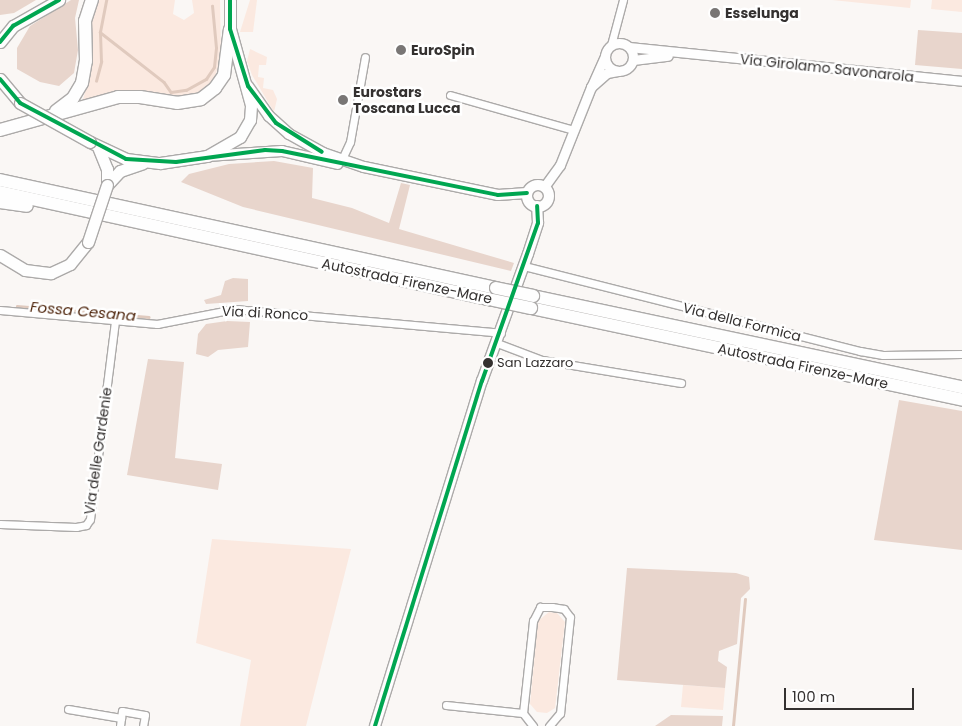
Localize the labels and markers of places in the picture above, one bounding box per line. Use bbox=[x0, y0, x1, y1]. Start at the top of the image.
place label: Esselunga bbox=[725, 5, 799, 21]
marker: Esselunga bbox=[709, 7, 721, 19]
place label: EuroSpin bbox=[411, 42, 475, 58]
marker: EuroSpin bbox=[395, 44, 407, 56]
place label: Eurostars Toscana Lucca bbox=[353, 84, 460, 116]
marker: Eurostars Toscana Lucca bbox=[337, 94, 349, 106]
place label: San Lazzaro bbox=[497, 355, 573, 371]
marker: San Lazzaro bbox=[483, 358, 493, 368]

